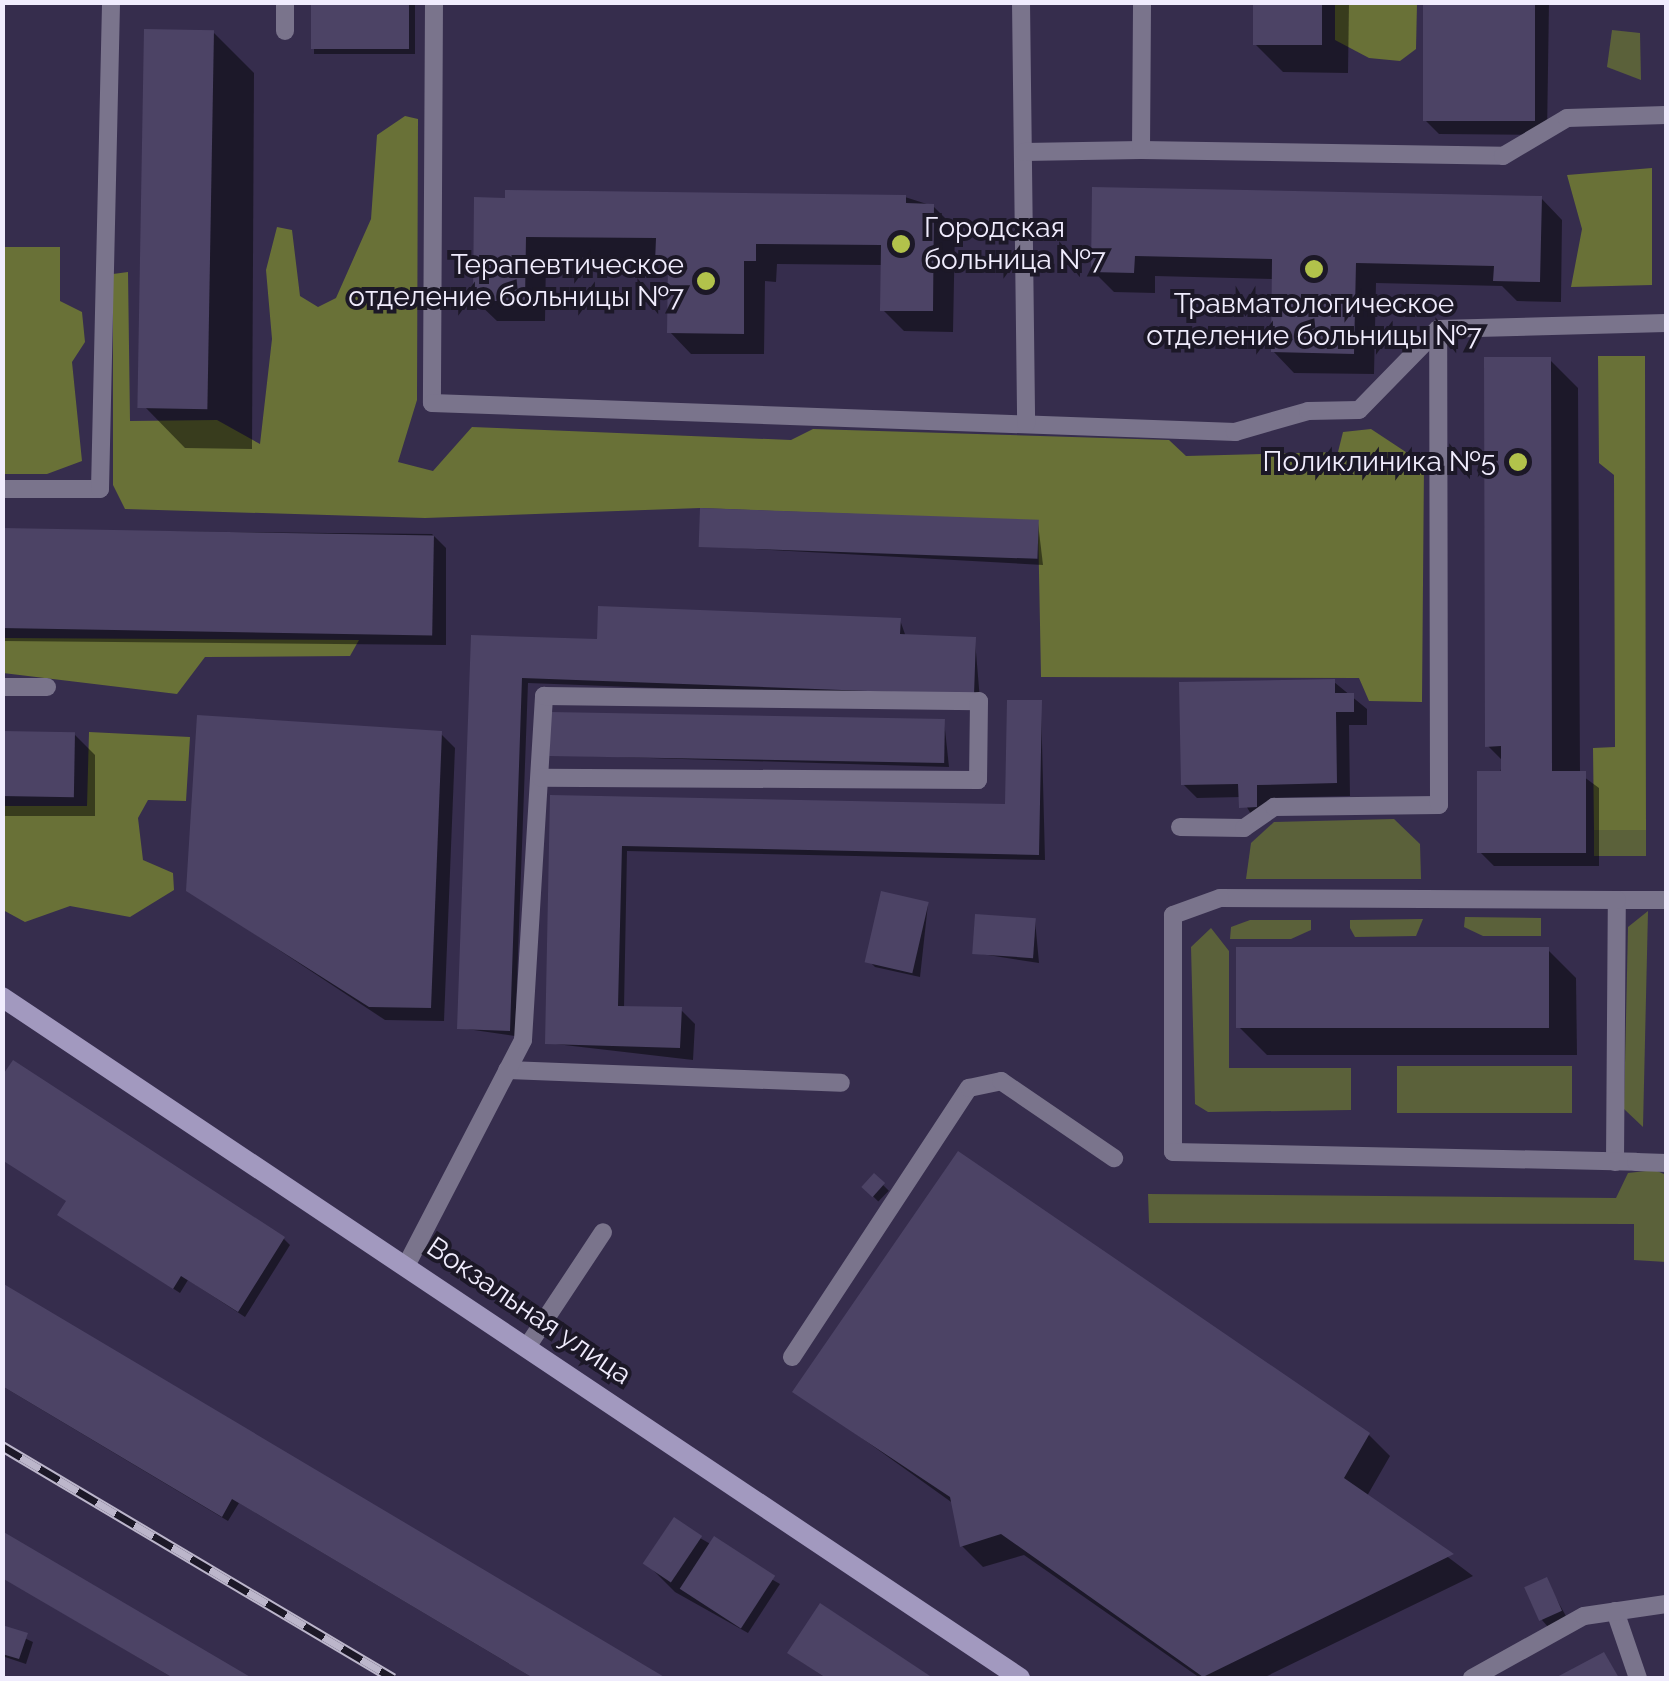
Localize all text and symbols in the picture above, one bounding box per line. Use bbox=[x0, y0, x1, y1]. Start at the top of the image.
place label: Городская больница №7 bbox=[924, 211, 1106, 277]
marker: Городская больница №7 bbox=[888, 231, 914, 257]
place label: Терапевтическое отделение больницы №7 bbox=[348, 248, 684, 314]
marker: Травматологическое отделение больницы №7 bbox=[1301, 256, 1327, 282]
marker: Терапевтическое отделение больницы №7 bbox=[693, 268, 719, 294]
place label: Травматологическое отделение больницы №7 bbox=[1146, 287, 1482, 353]
place label: Поликлиника №5 bbox=[1263, 445, 1496, 479]
marker: Поликлиника №5 bbox=[1505, 449, 1531, 475]
street label: Вокзальная улица bbox=[420, 1230, 638, 1392]

